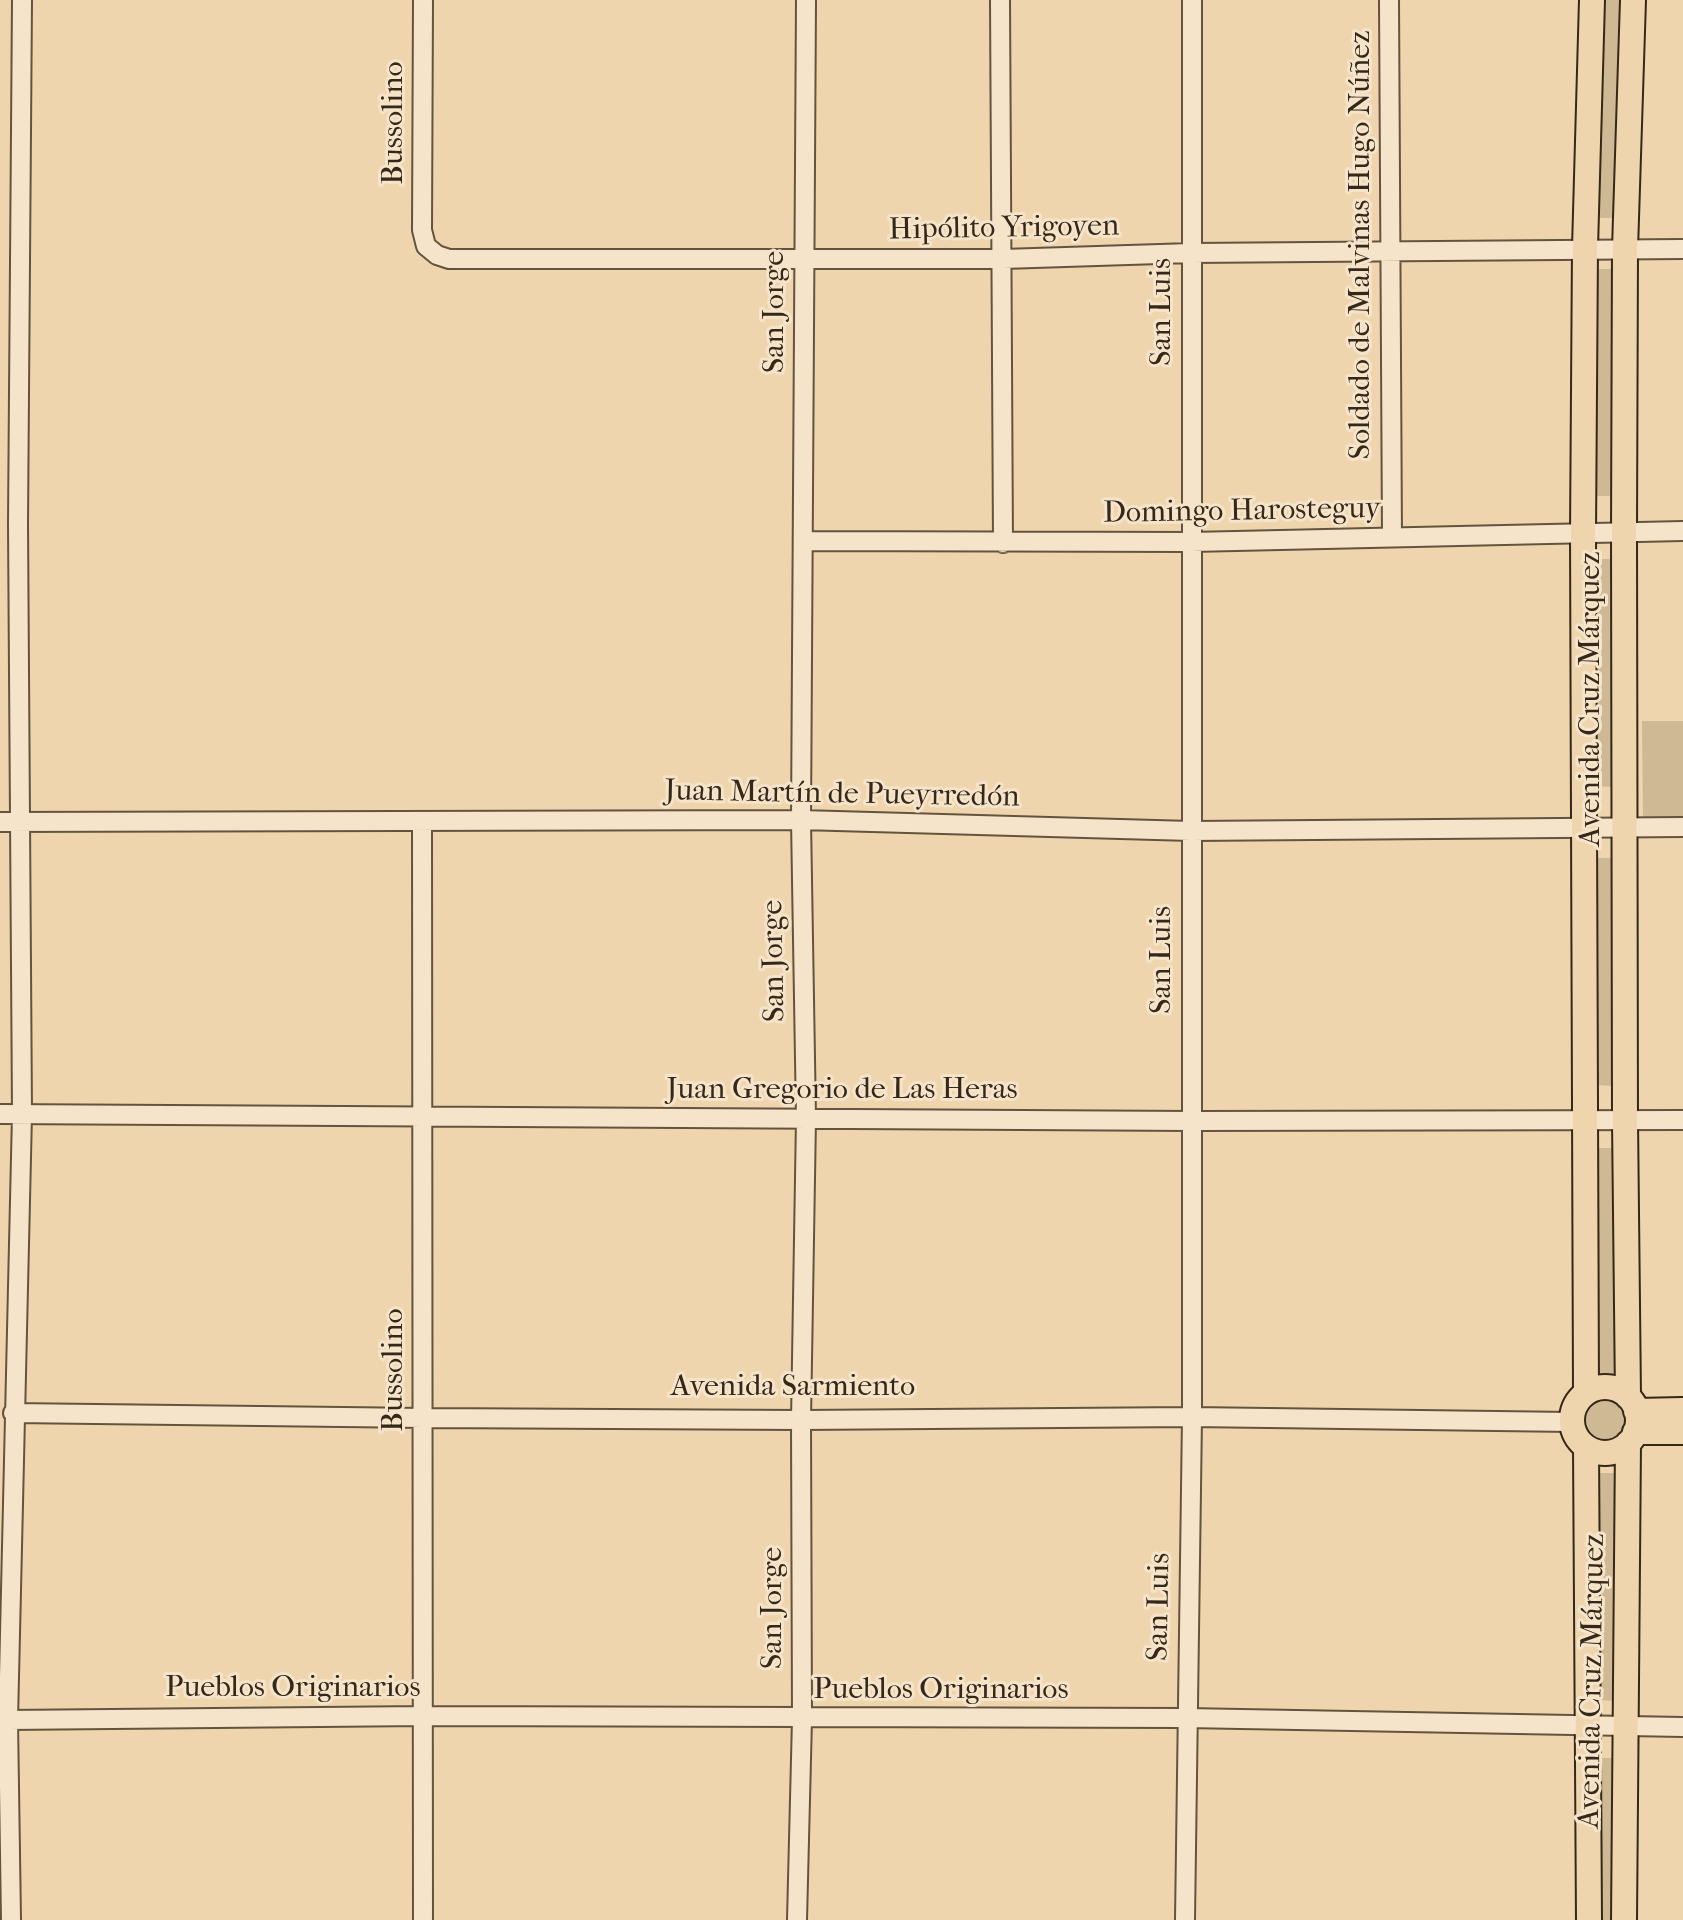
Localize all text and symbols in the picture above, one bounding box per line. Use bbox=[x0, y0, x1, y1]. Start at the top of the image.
street label: Soldado de Malvinas Hugo Núñez bbox=[1344, 31, 1380, 459]
street label: Bussolino bbox=[377, 61, 413, 185]
street label: Hipólito Yrigoyen bbox=[888, 209, 1120, 249]
street label: San Jorge bbox=[758, 251, 794, 373]
street label: San Luis bbox=[1145, 258, 1181, 366]
street label: Domingo Harosteguy bbox=[1103, 492, 1381, 532]
street label: Avenida Cruz Márquez bbox=[1574, 552, 1610, 846]
street label: Juan Martín de Pueyrredón bbox=[664, 774, 1020, 816]
street label: San Jorge bbox=[756, 899, 794, 1023]
street label: San Luis bbox=[1145, 906, 1181, 1014]
street label: Juan Gregorio de Las Heras bbox=[666, 1073, 1018, 1109]
street label: Bussolino bbox=[377, 1308, 413, 1432]
street label: Avenida Sarmiento bbox=[671, 1370, 915, 1406]
street label: Avenida Cruz Márquez bbox=[1572, 1533, 1614, 1829]
street label: San Jorge bbox=[756, 1547, 792, 1669]
street label: San Luis bbox=[1141, 1553, 1179, 1661]
street label: Pueblos Originarios bbox=[165, 1671, 421, 1707]
street label: Pueblos Originarios bbox=[813, 1673, 1069, 1709]

